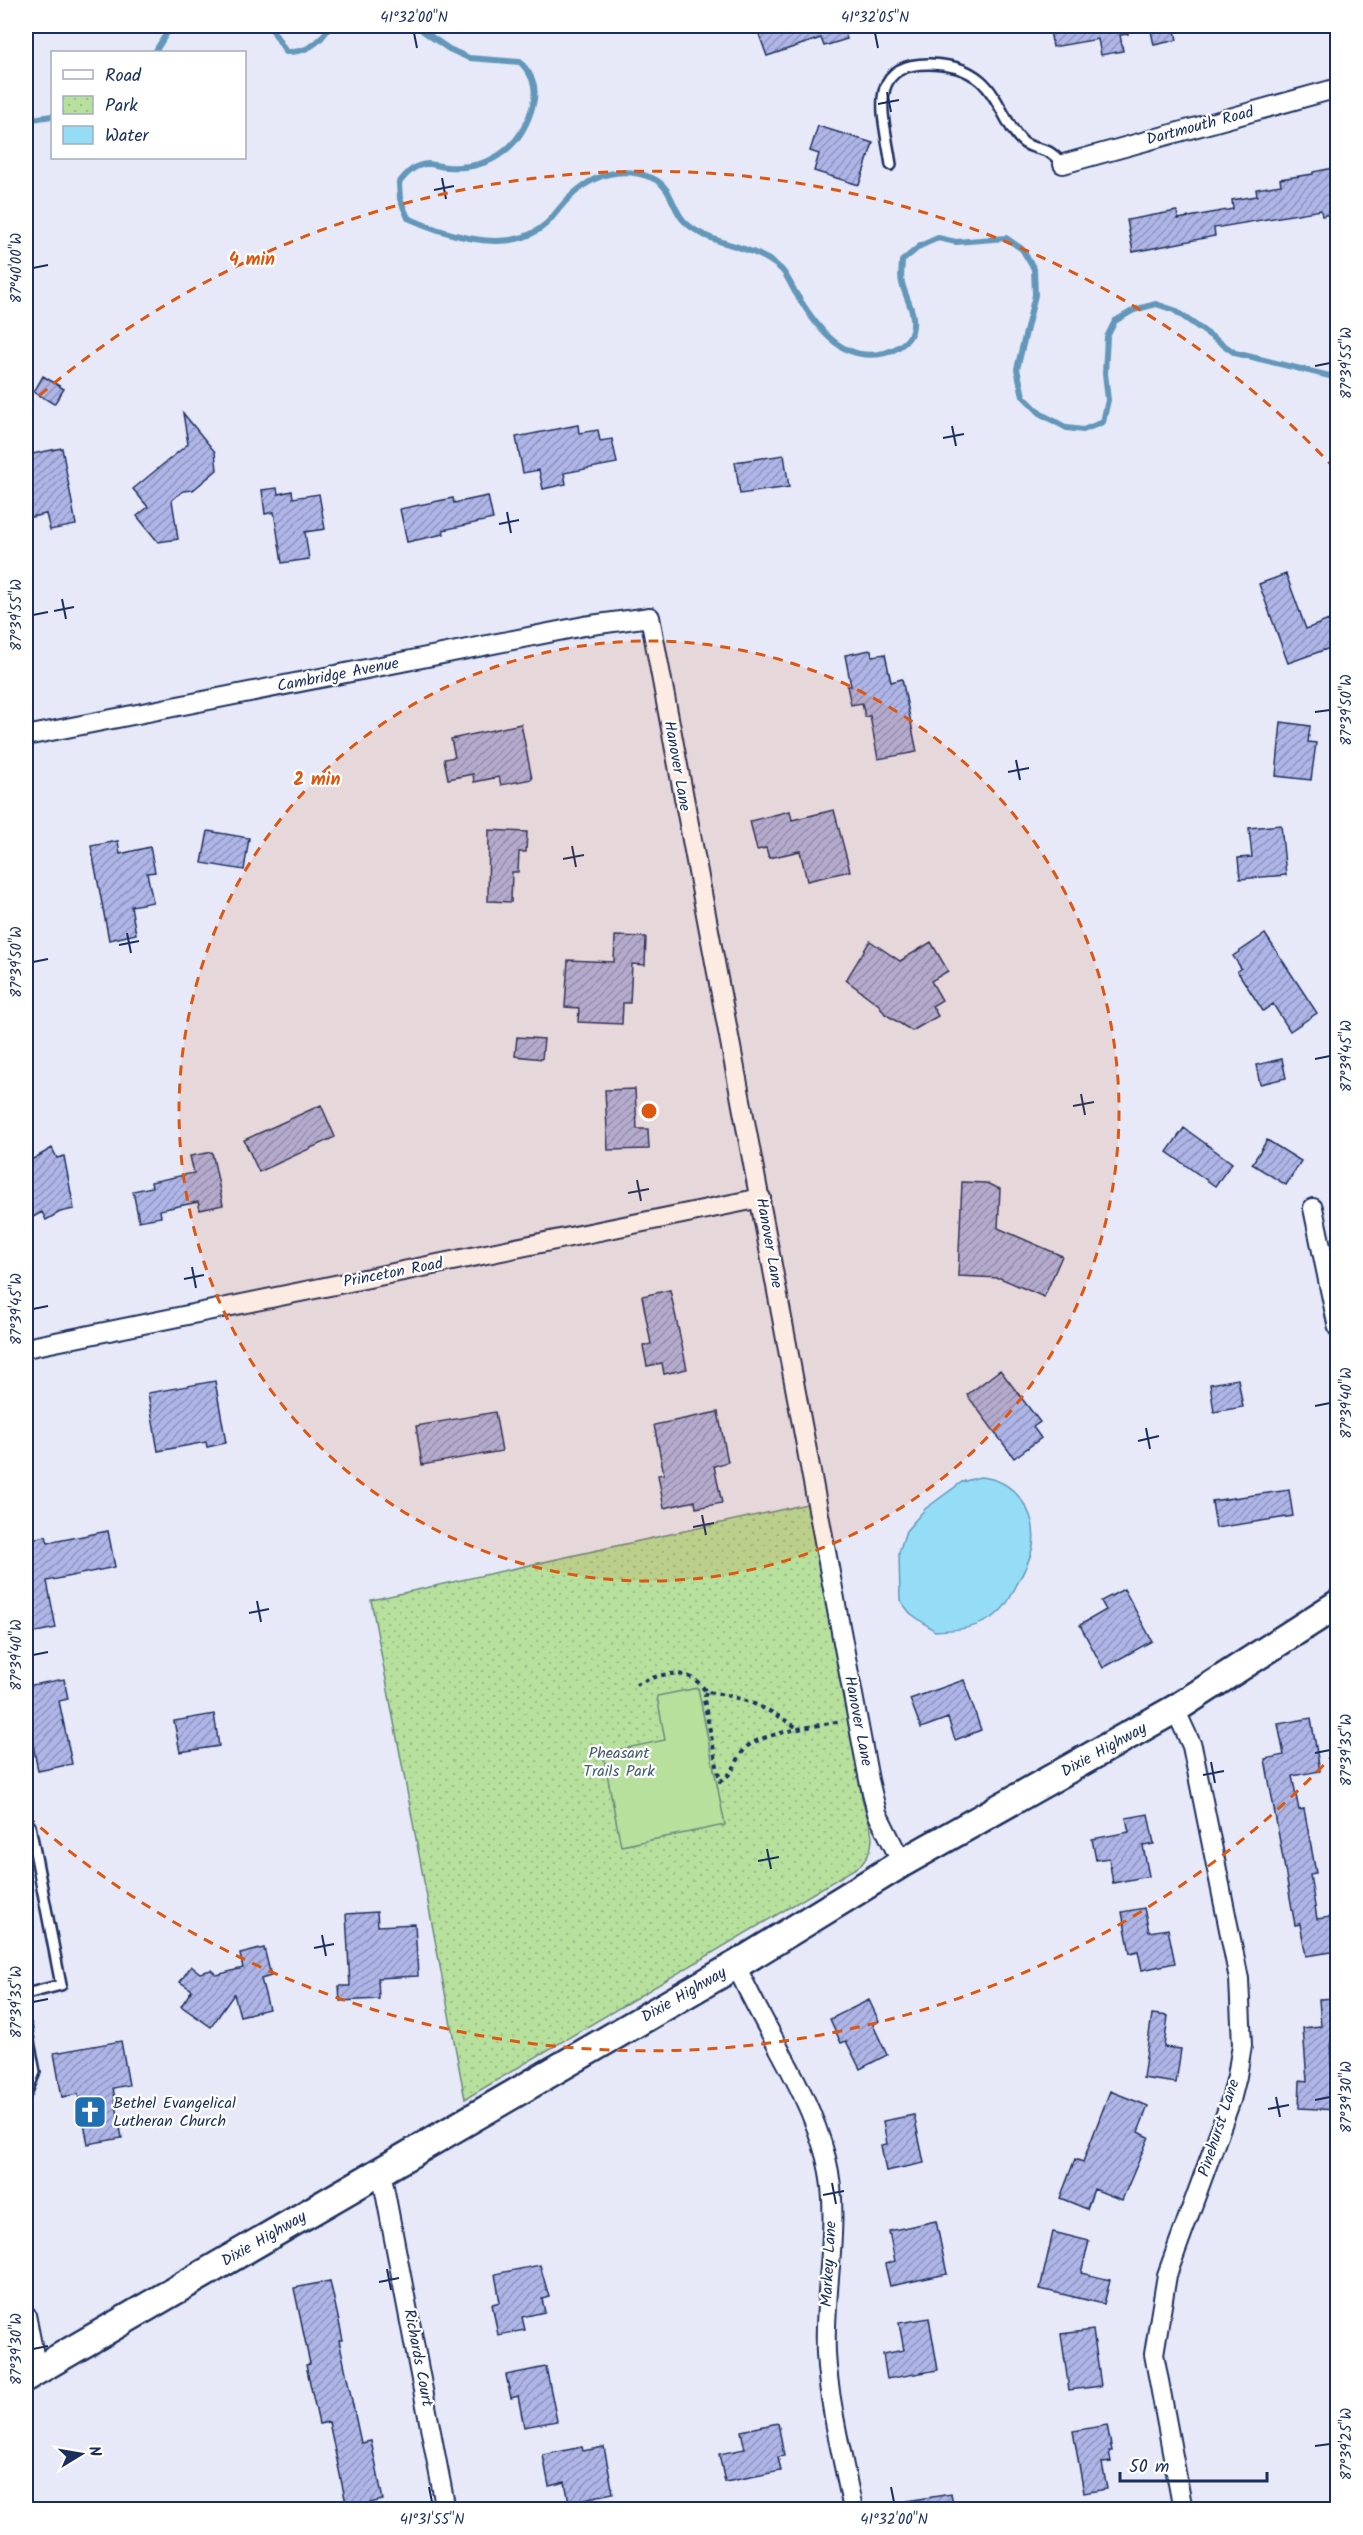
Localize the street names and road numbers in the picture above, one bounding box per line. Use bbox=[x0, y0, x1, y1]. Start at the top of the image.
street label: Dartmouth Road bbox=[1144, 99, 1257, 152]
street label: Cambridge Avenue bbox=[275, 651, 401, 699]
street label: Hanover Lane bbox=[657, 719, 697, 813]
street label: Hanover Lane bbox=[749, 1196, 789, 1290]
street label: Princeton Road bbox=[341, 1251, 446, 1295]
street label: Hanover Lane bbox=[837, 1674, 879, 1768]
street label: Dixie Highway bbox=[1056, 1716, 1152, 1784]
street label: Dixie Highway bbox=[637, 1960, 732, 2030]
street label: Pinehurst Lane bbox=[1191, 2076, 1247, 2180]
street label: Dixie Highway bbox=[217, 2204, 312, 2274]
street label: Markey Lane bbox=[814, 2220, 844, 2308]
street label: Richards Court bbox=[396, 2307, 440, 2410]

